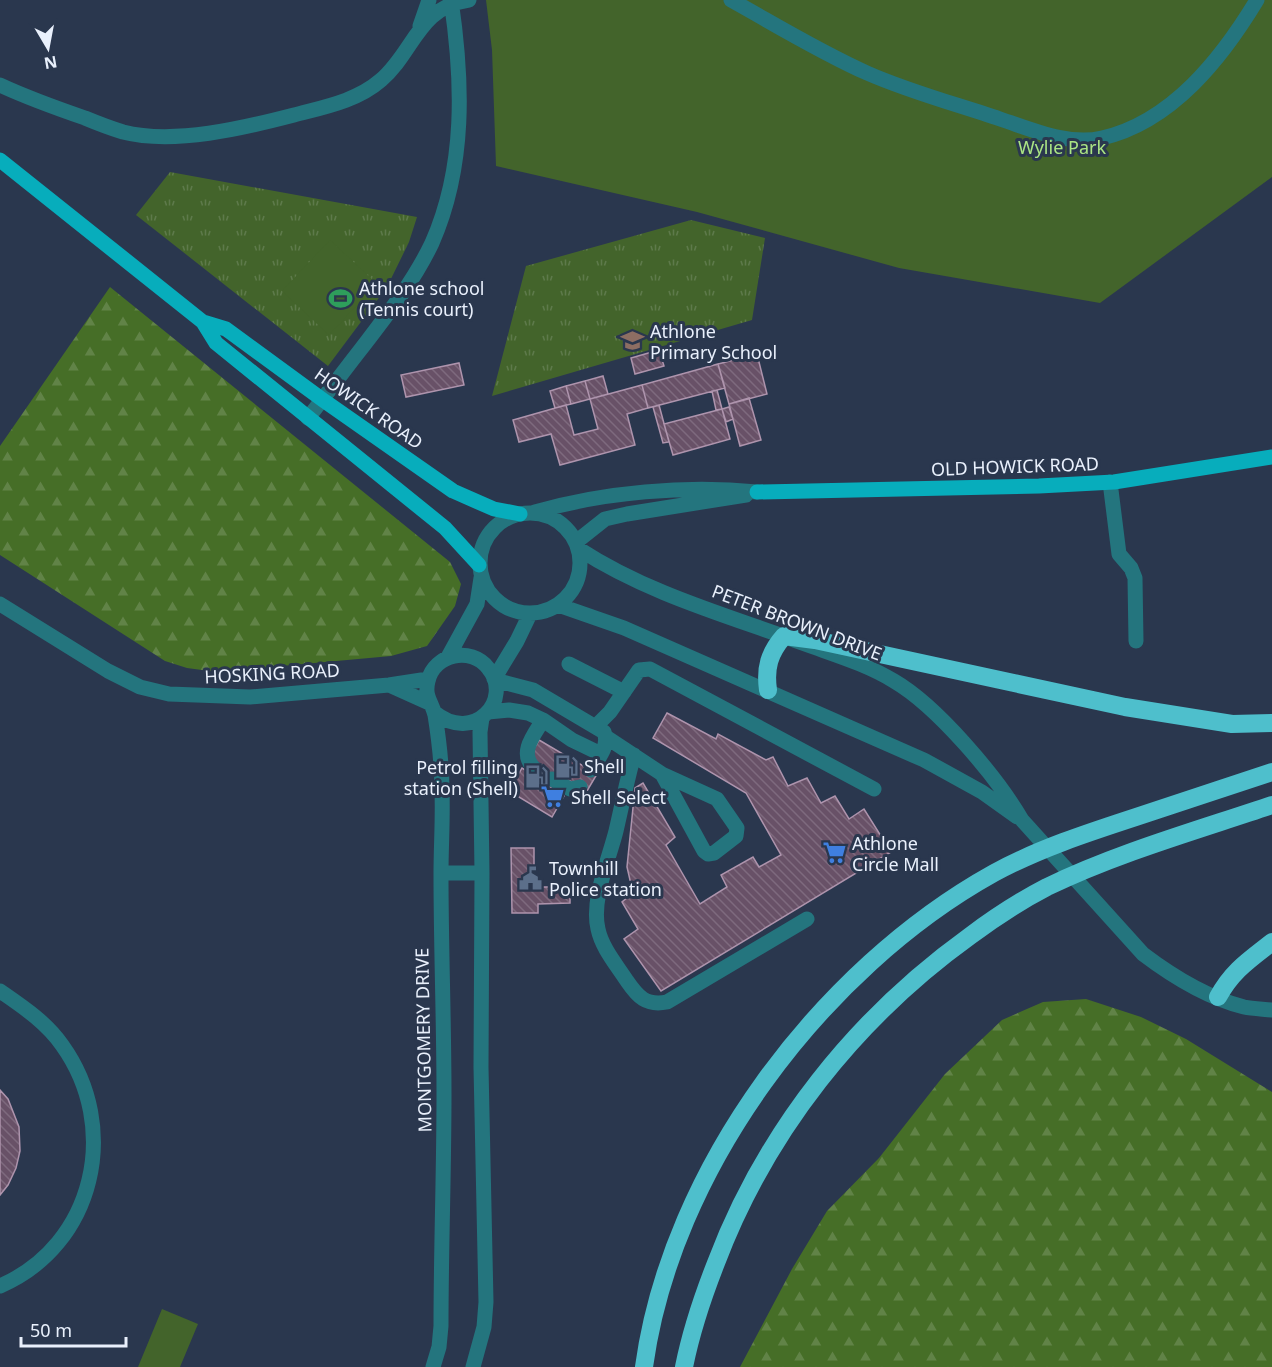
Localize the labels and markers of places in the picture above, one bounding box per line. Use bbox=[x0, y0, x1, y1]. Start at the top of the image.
place label: Athlone school (Tennis court) bbox=[359, 276, 484, 321]
sports icon: Athlone school (Tennis court) bbox=[328, 285, 354, 311]
place label: Athlone Primary School bbox=[650, 319, 777, 364]
school or university icon: Athlone Primary School bbox=[619, 328, 645, 354]
fuel station icon: Shell bbox=[553, 753, 579, 779]
place label: Shell bbox=[584, 754, 624, 778]
place label: Petrol filling station (Shell) bbox=[404, 755, 518, 800]
fuel station icon: Petrol filling station (Shell) bbox=[523, 764, 549, 790]
supermarket icon: Shell Select bbox=[540, 784, 566, 810]
place label: Shell Select bbox=[571, 785, 667, 809]
place label: Athlone Circle Mall bbox=[852, 831, 939, 876]
supermarket icon: Athlone Circle Mall bbox=[821, 840, 847, 866]
place label: Townhill Police station bbox=[549, 856, 662, 901]
public building icon: Townhill Police station bbox=[518, 865, 544, 891]

